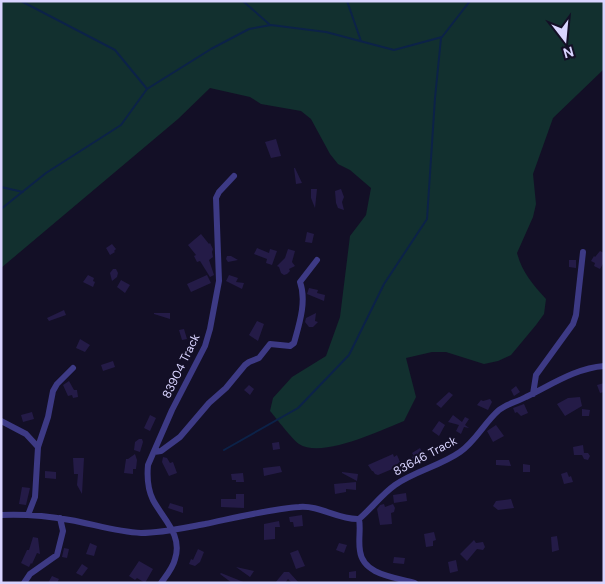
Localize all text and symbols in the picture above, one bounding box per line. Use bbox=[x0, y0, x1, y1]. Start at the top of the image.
north arrow bbox=[540, 15, 590, 65]
text: N bbox=[561, 42, 576, 63]
street label: 83904 Track bbox=[158, 331, 204, 401]
street label: 83646 Track bbox=[390, 433, 460, 479]

